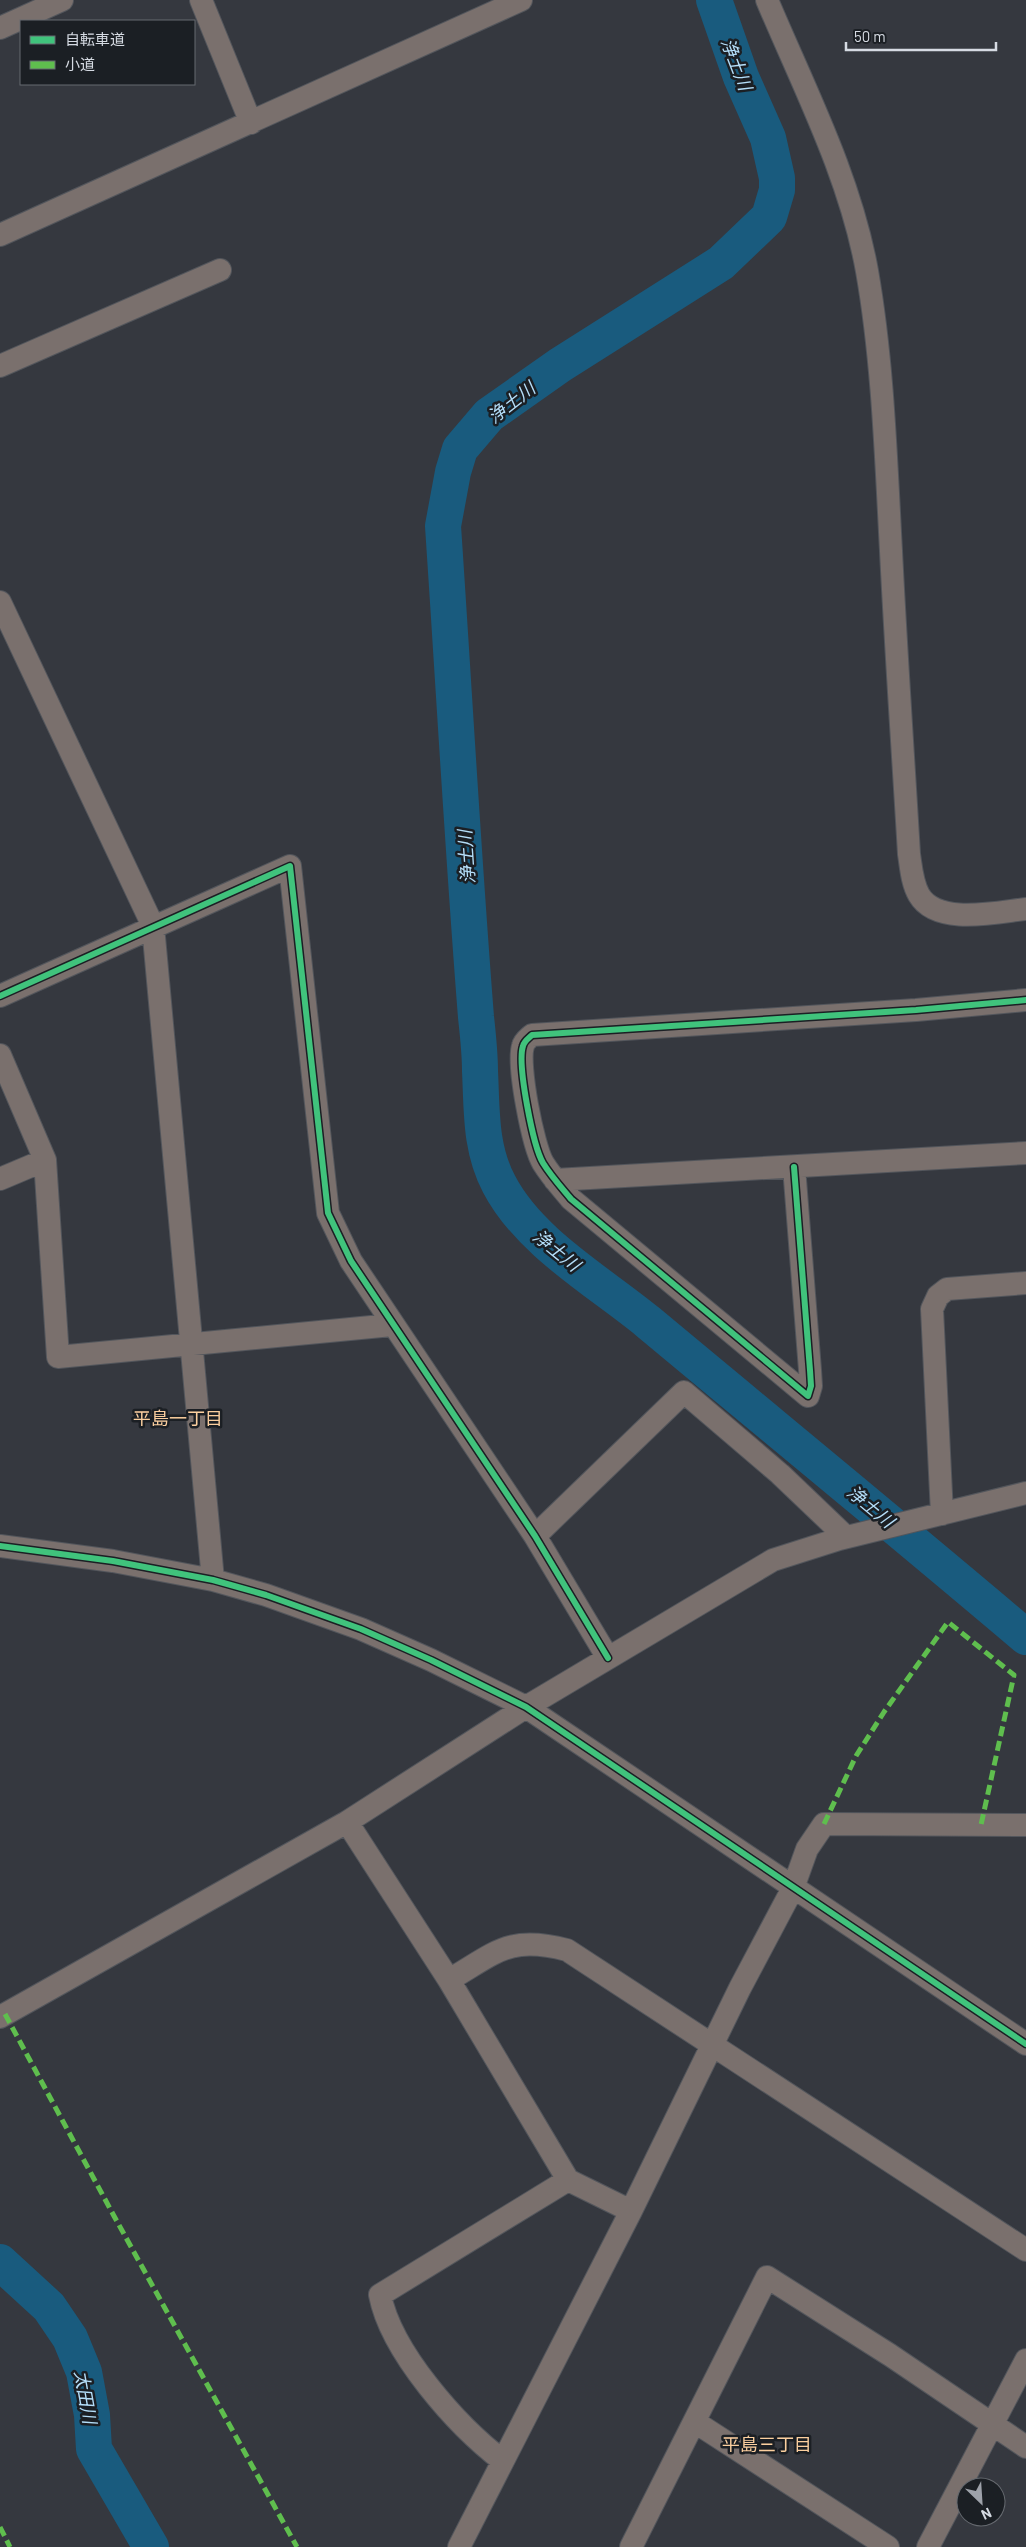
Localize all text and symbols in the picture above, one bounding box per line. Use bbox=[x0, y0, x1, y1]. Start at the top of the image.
legend bbox=[20, 20, 195, 85]
scale bar bbox=[846, 20, 996, 52]
text: 50 m bbox=[854, 27, 886, 45]
text: 自転車道 bbox=[65, 30, 125, 48]
water label: 浄土川 bbox=[717, 35, 758, 95]
text: 小道 bbox=[65, 55, 95, 73]
water label: 浄土川 bbox=[483, 375, 541, 427]
water label: 浄土川 bbox=[453, 827, 479, 885]
water label: 浄土川 bbox=[529, 1224, 586, 1277]
district label: 平島一丁目 bbox=[133, 1407, 223, 1429]
water label: 浄土川 bbox=[843, 1480, 900, 1533]
water label: 太田川 bbox=[70, 2369, 102, 2427]
district label: 平島三丁目 bbox=[722, 2433, 812, 2455]
north arrow bbox=[956, 2477, 1006, 2527]
text: N bbox=[979, 2505, 995, 2524]

